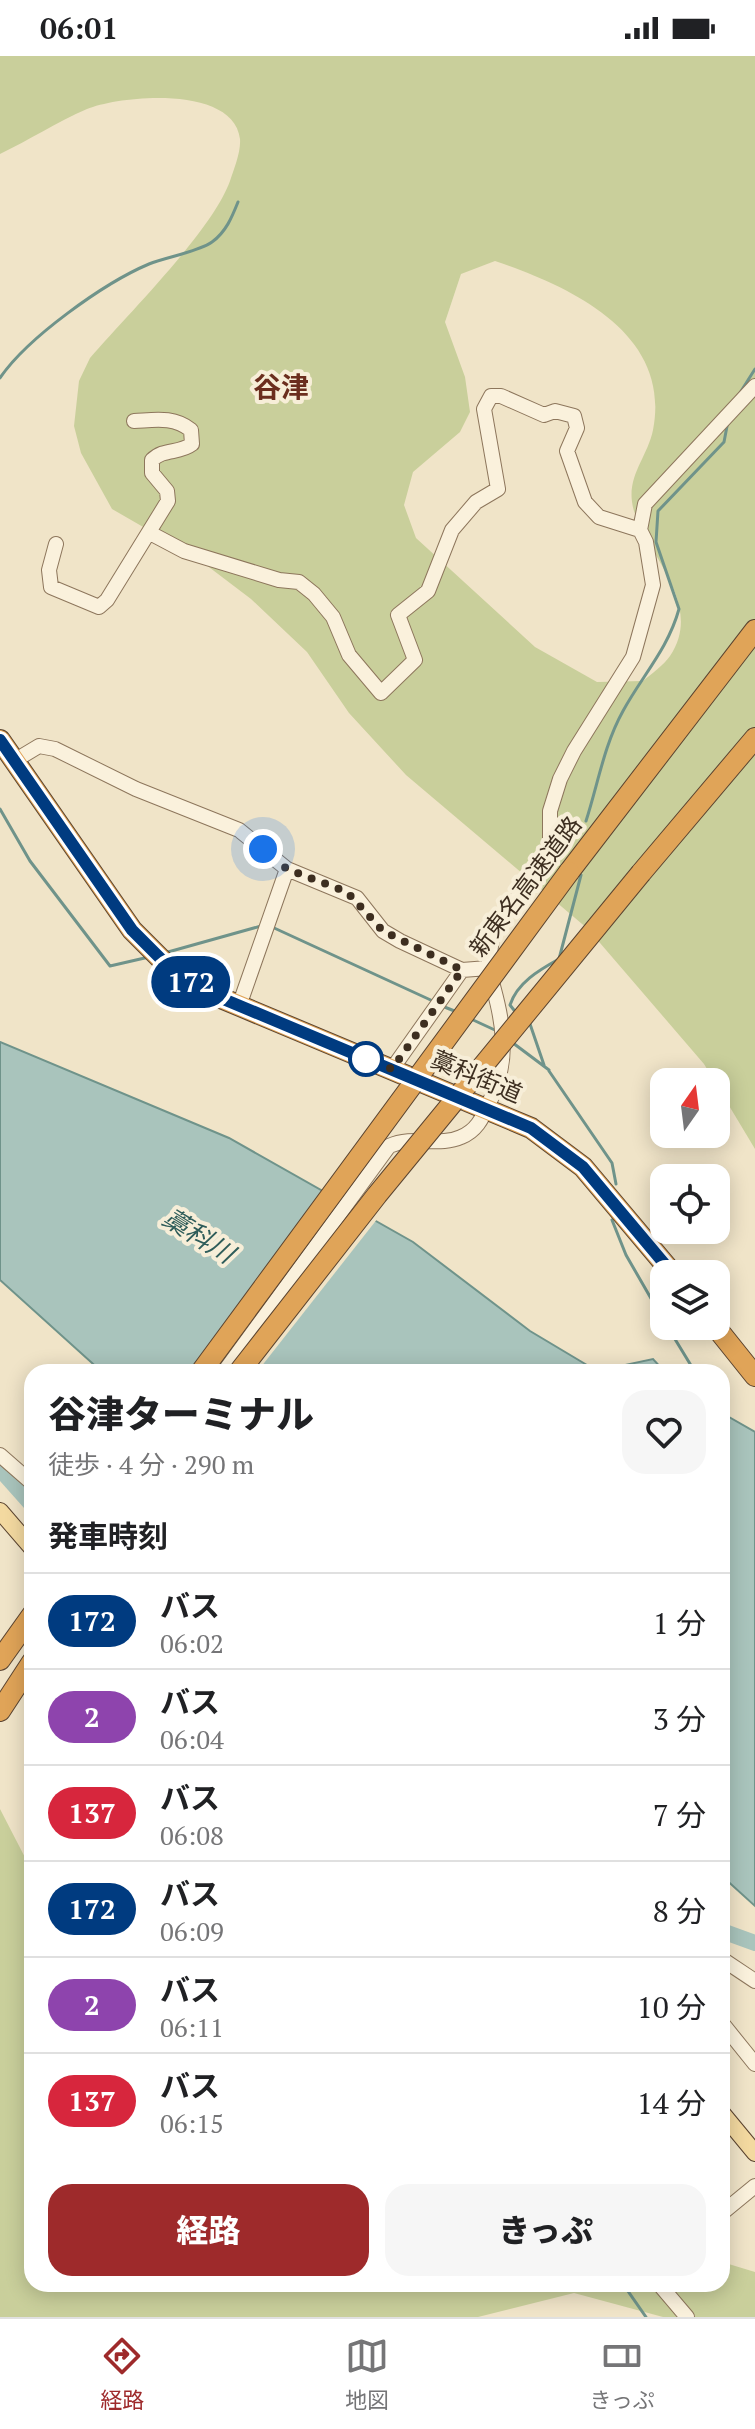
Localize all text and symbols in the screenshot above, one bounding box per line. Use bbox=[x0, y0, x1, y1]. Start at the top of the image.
text: 06:01 bbox=[40, 8, 118, 48]
district label: 谷津 bbox=[253, 368, 309, 405]
street label: 新東名高速道路 bbox=[462, 809, 588, 963]
your location bbox=[243, 829, 283, 869]
line badge: 172 bbox=[145, 956, 237, 1008]
text: 172 bbox=[167, 963, 215, 1000]
unlabelled marker bbox=[349, 1042, 383, 1076]
street label: 藁科街道 bbox=[427, 1043, 527, 1109]
north arrow bbox=[650, 1068, 730, 1148]
map controls bbox=[650, 1068, 730, 1340]
button: locate bbox=[650, 1164, 730, 1244]
water label: 藁科川 bbox=[157, 1200, 244, 1272]
button: layers bbox=[650, 1260, 730, 1340]
text: 谷津ターミナル bbox=[48, 1389, 314, 1439]
button: heart bbox=[622, 1390, 706, 1474]
text: 徒歩 · 4 分 · 290 m bbox=[48, 1447, 254, 1481]
text: 発車時刻 bbox=[48, 1516, 168, 1556]
text: バス bbox=[160, 1586, 220, 1626]
text: 172 bbox=[68, 1602, 116, 1639]
text: 1 分 bbox=[653, 1603, 706, 1643]
text: 06:02 bbox=[160, 1626, 224, 1660]
text: バス bbox=[160, 1682, 220, 1722]
text: 2 bbox=[84, 1698, 100, 1735]
text: 3 分 bbox=[653, 1699, 706, 1739]
text: 06:04 bbox=[160, 1722, 224, 1756]
text: バス bbox=[160, 1778, 220, 1818]
text: 137 bbox=[68, 1794, 116, 1831]
text: 7 分 bbox=[653, 1795, 706, 1835]
text: 06:08 bbox=[160, 1818, 224, 1852]
text: バス bbox=[160, 1874, 220, 1914]
text: 172 bbox=[68, 1890, 116, 1927]
text: 8 分 bbox=[653, 1891, 706, 1931]
text: 06:09 bbox=[160, 1914, 224, 1948]
text: バス bbox=[160, 1970, 220, 2010]
text: 2 bbox=[84, 1986, 100, 2023]
text: 10 分 bbox=[637, 1987, 706, 2027]
text: 06:11 bbox=[160, 2010, 224, 2044]
text: バス bbox=[160, 2066, 220, 2106]
text: 137 bbox=[68, 2082, 116, 2119]
text: 14 分 bbox=[637, 2083, 706, 2123]
text: 06:15 bbox=[160, 2106, 224, 2140]
button: 経路 bbox=[48, 2184, 369, 2276]
button: きっぷ bbox=[385, 2184, 706, 2276]
tab: 経路 bbox=[100, 2334, 144, 2414]
tab: 地図 bbox=[345, 2334, 389, 2414]
tab: きっぷ bbox=[590, 2334, 655, 2414]

